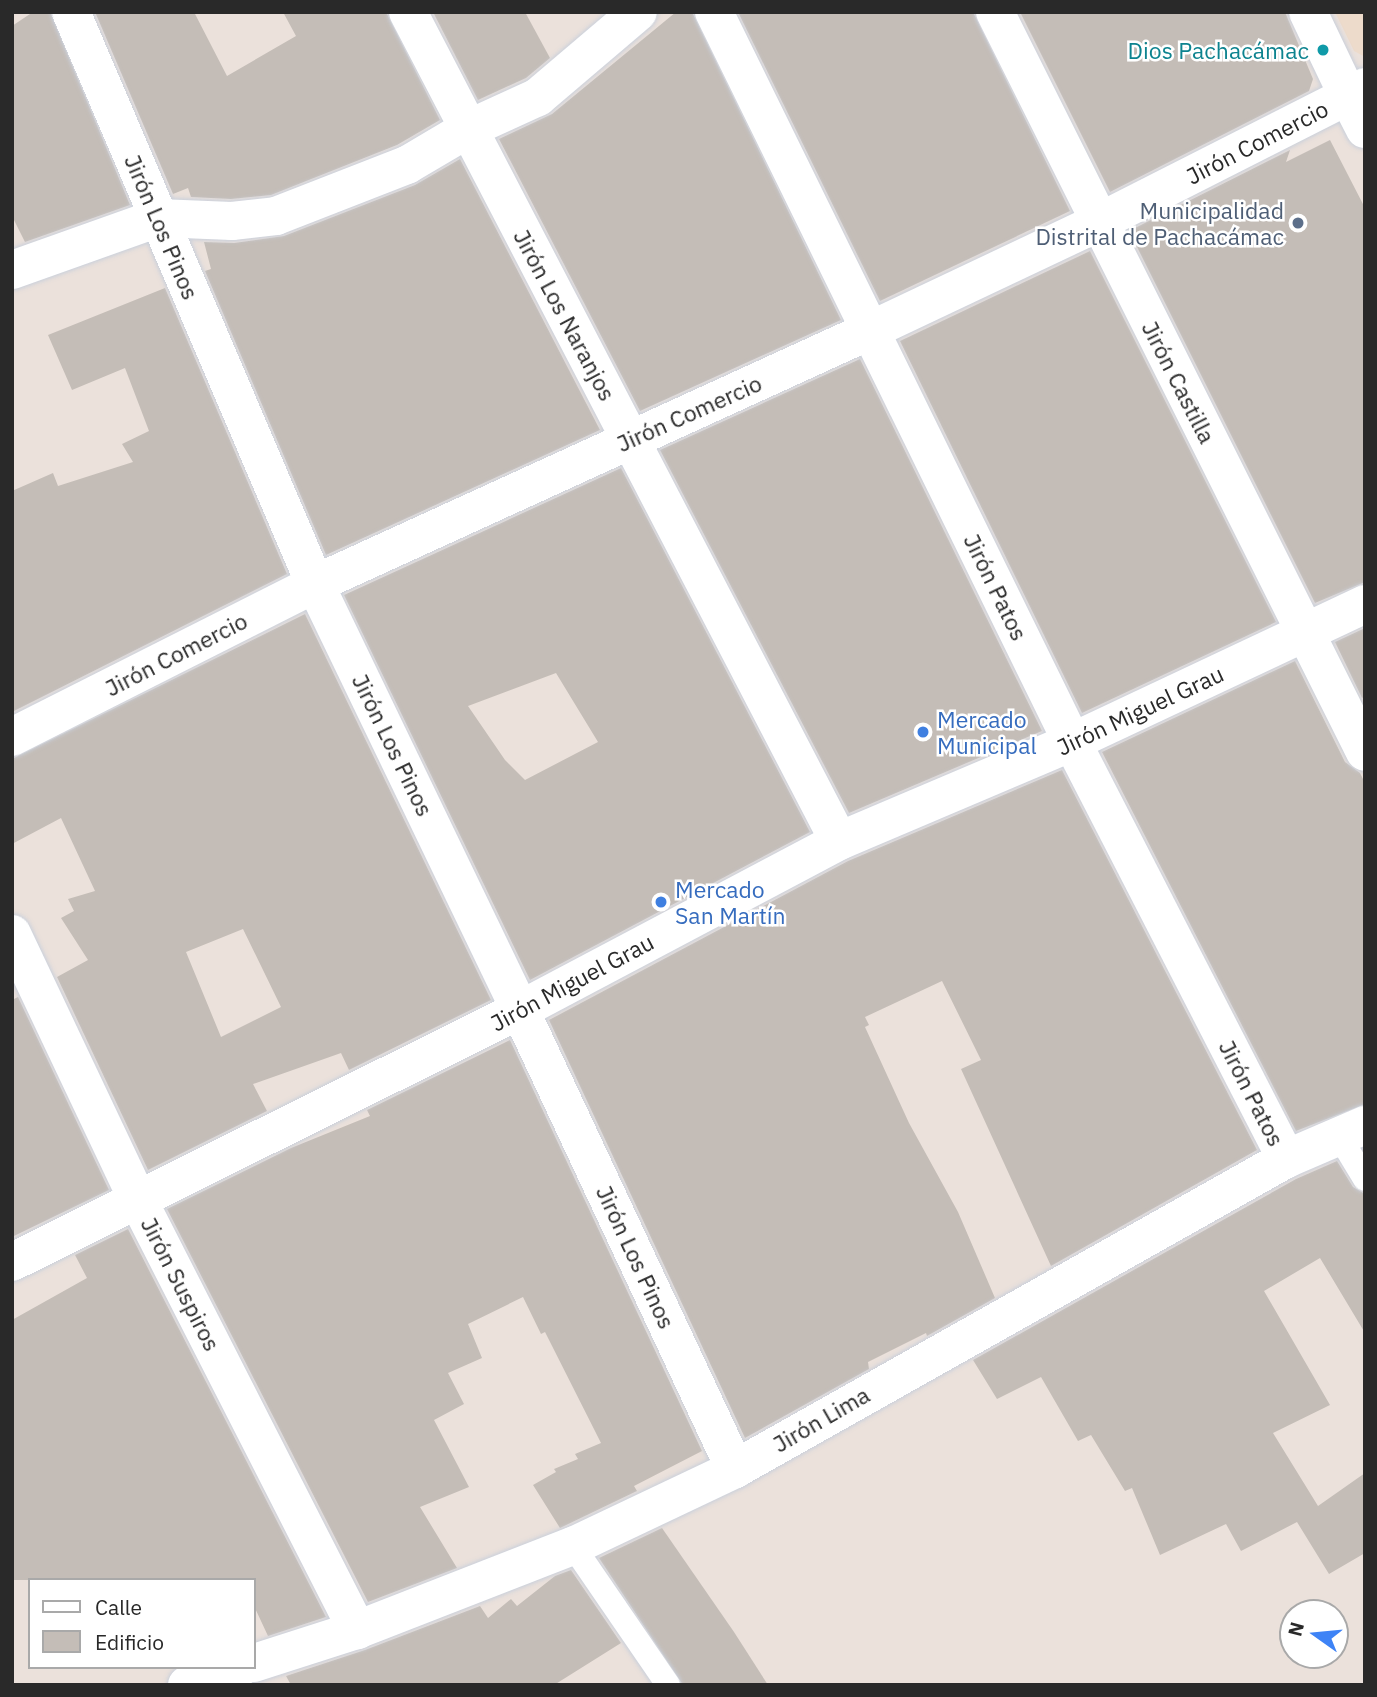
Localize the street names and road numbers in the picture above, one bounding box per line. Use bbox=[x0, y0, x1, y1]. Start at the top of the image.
street label: Jirón Comercio bbox=[1181, 94, 1333, 190]
street label: Jirón Los Pinos bbox=[119, 150, 205, 304]
street label: Jirón Los Naranjos bbox=[508, 225, 622, 405]
street label: Jirón Castilla bbox=[1136, 316, 1222, 448]
street label: Jirón Comercio bbox=[612, 369, 766, 457]
street label: Jirón Patos bbox=[958, 529, 1034, 645]
street label: Jirón Comercio bbox=[100, 606, 252, 702]
street label: Jirón Miguel Grau bbox=[1052, 659, 1228, 761]
street label: Jirón Los Pinos bbox=[347, 669, 439, 821]
street label: Jirón Miguel Grau bbox=[486, 927, 658, 1037]
street label: Jirón Patos bbox=[1214, 1035, 1290, 1151]
street label: Jirón Los Pinos bbox=[591, 1181, 681, 1333]
street label: Jirón Suspiros bbox=[135, 1213, 227, 1355]
street label: Jirón Lima bbox=[768, 1380, 874, 1458]

